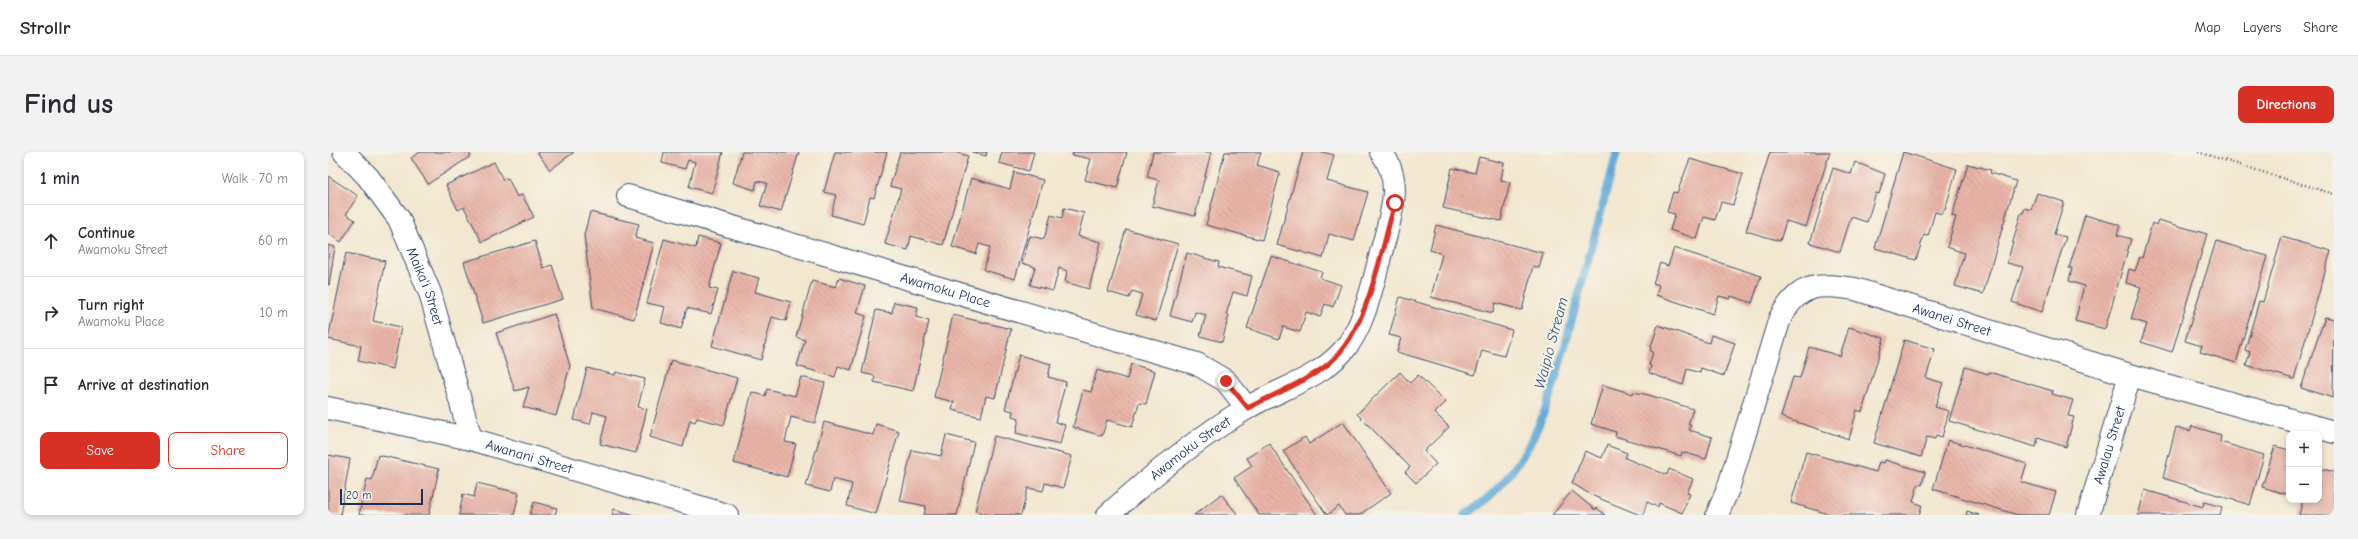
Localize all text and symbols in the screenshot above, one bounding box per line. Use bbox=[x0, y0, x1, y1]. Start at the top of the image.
text: Strollr bbox=[20, 17, 70, 39]
text: Map bbox=[2194, 19, 2221, 36]
text: Layers bbox=[2243, 19, 2281, 36]
text: Share bbox=[2303, 19, 2338, 36]
button: Directions bbox=[2238, 86, 2334, 123]
text: Find us bbox=[24, 88, 113, 120]
text: 1 min bbox=[40, 169, 80, 188]
text: Walk · 70 m bbox=[222, 171, 288, 186]
route start bbox=[1386, 194, 1404, 212]
text: Continue bbox=[78, 224, 135, 242]
icon: ahead bbox=[40, 230, 62, 252]
text: 60 m bbox=[258, 233, 288, 248]
text: Awamoku Street bbox=[78, 242, 167, 257]
street label: Maika'i Street bbox=[403, 245, 447, 328]
street label: Awamoku Place bbox=[898, 269, 992, 312]
water label: Waipio Stream bbox=[1530, 295, 1572, 391]
text: Turn right bbox=[78, 296, 144, 314]
street label: Awanei Street bbox=[1910, 300, 1994, 340]
icon: right bbox=[40, 302, 62, 324]
text: 10 m bbox=[260, 305, 288, 320]
text: Awamoku Place bbox=[78, 314, 164, 329]
route end bbox=[1217, 372, 1235, 390]
icon: arrive bbox=[40, 374, 62, 396]
text: Arrive at destination bbox=[78, 376, 209, 394]
street label: Awalau Street bbox=[2090, 403, 2129, 486]
street label: Awamoku Street bbox=[1147, 412, 1235, 484]
map controls bbox=[2286, 431, 2322, 503]
button: + bbox=[2286, 431, 2322, 467]
button: Save bbox=[40, 432, 160, 469]
button: Share bbox=[168, 432, 288, 469]
street label: Awanani Street bbox=[484, 436, 575, 478]
button: − bbox=[2286, 467, 2322, 503]
scale bar bbox=[340, 487, 423, 506]
text: 20 m bbox=[346, 489, 371, 502]

